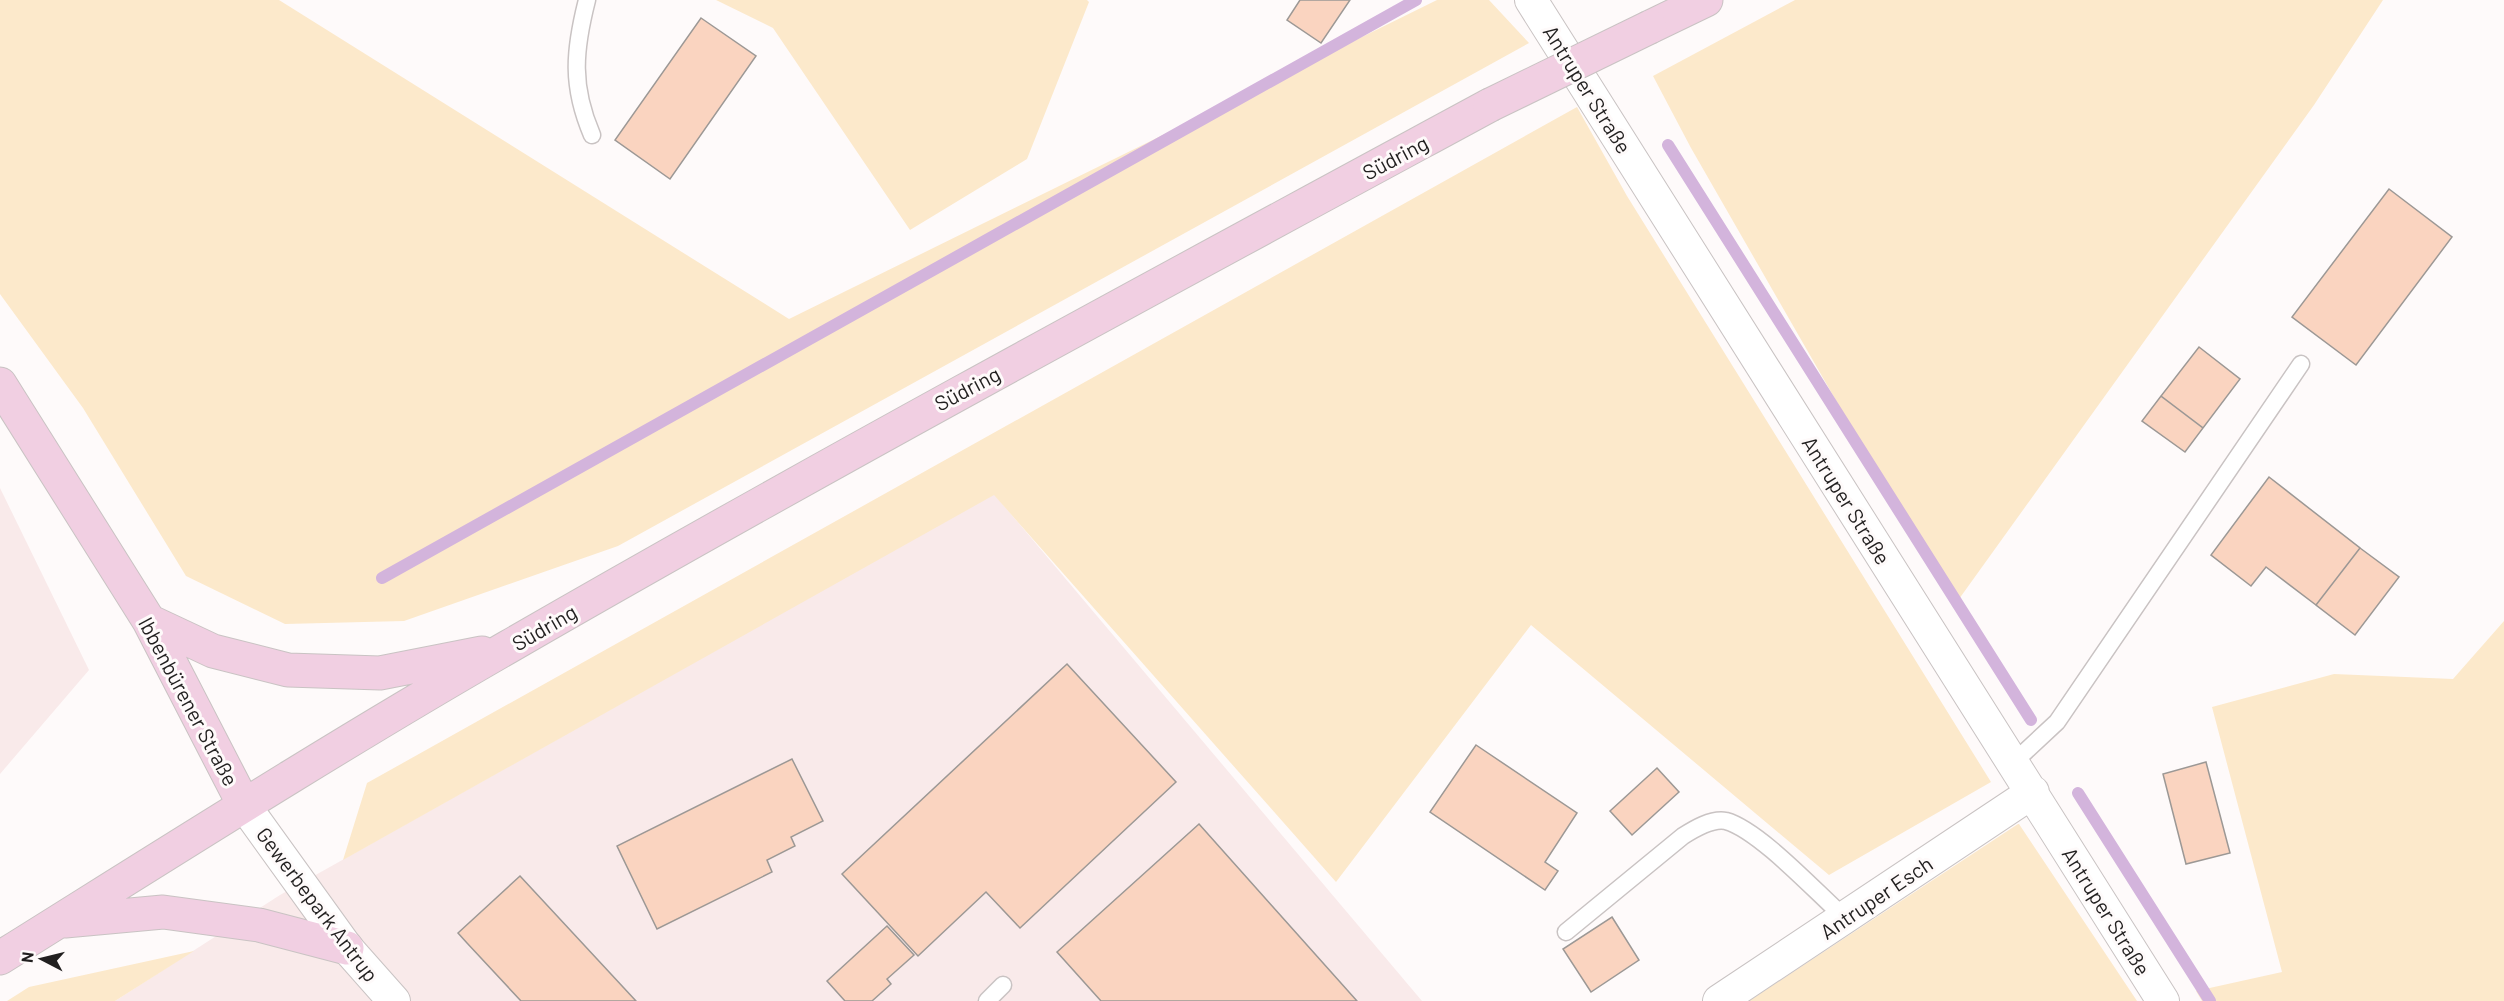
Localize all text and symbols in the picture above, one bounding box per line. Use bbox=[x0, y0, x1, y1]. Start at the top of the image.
street label: Antruper Straße bbox=[1539, 20, 1637, 158]
street label: Südring bbox=[1358, 129, 1432, 185]
street label: Südring bbox=[930, 360, 1004, 416]
street label: Antruper Straße bbox=[1798, 431, 1896, 569]
street label: Südring bbox=[507, 599, 581, 655]
street label: Ibbenbürener Straße bbox=[134, 612, 244, 790]
street label: Gewerbepark Antrup bbox=[252, 822, 384, 986]
street label: Antruper Straße bbox=[2058, 842, 2156, 980]
street label: Antruper Esch bbox=[1815, 850, 1937, 944]
north arrow bbox=[12, 929, 72, 989]
text: N bbox=[17, 951, 37, 964]

